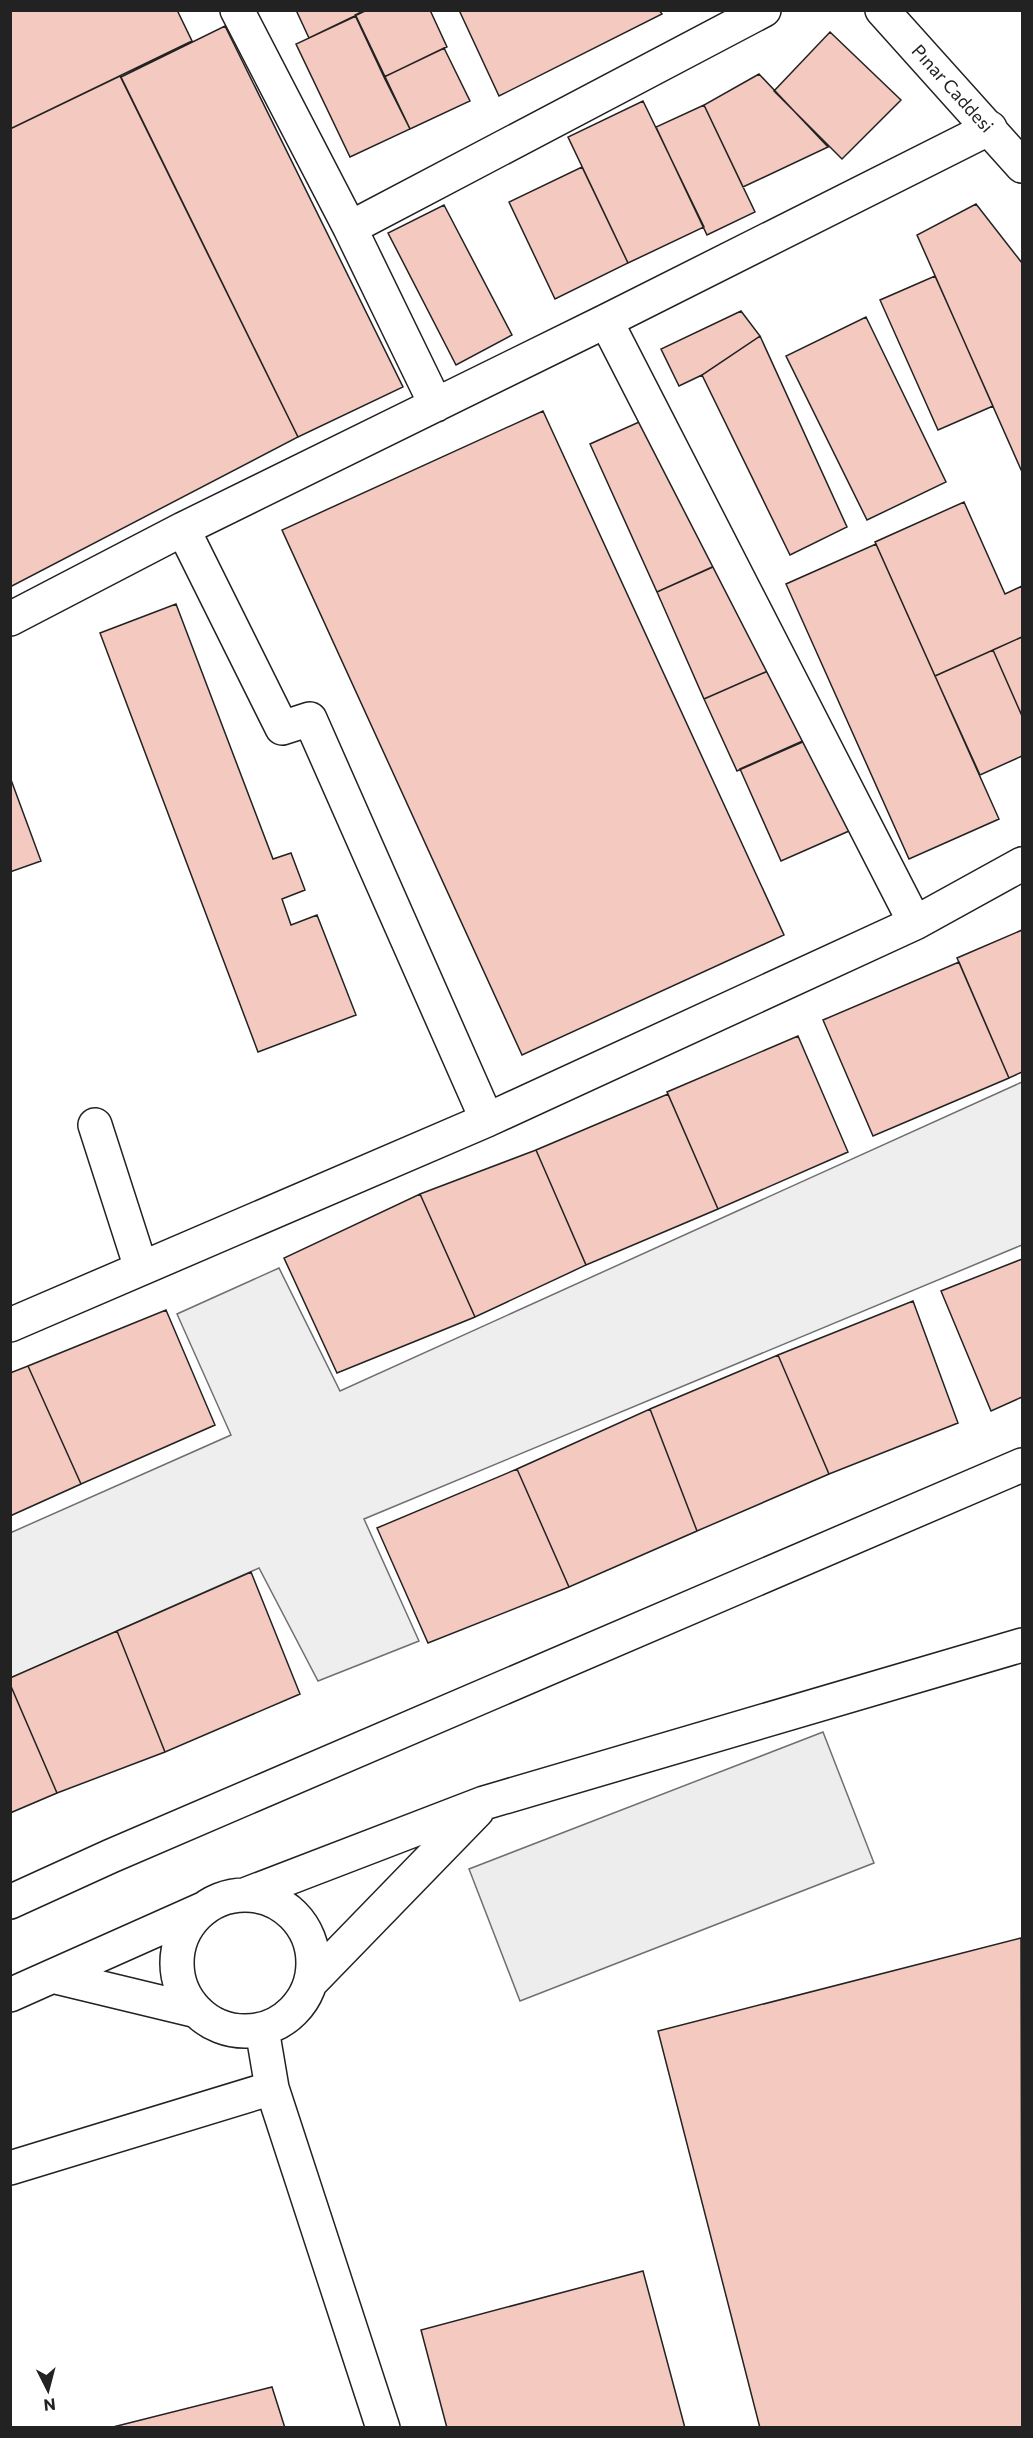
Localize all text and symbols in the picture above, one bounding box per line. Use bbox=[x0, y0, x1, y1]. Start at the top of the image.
street label: Pınar Caddesi bbox=[908, 39, 998, 137]
north arrow bbox=[18, 2360, 78, 2420]
text: N bbox=[43, 2395, 57, 2415]

